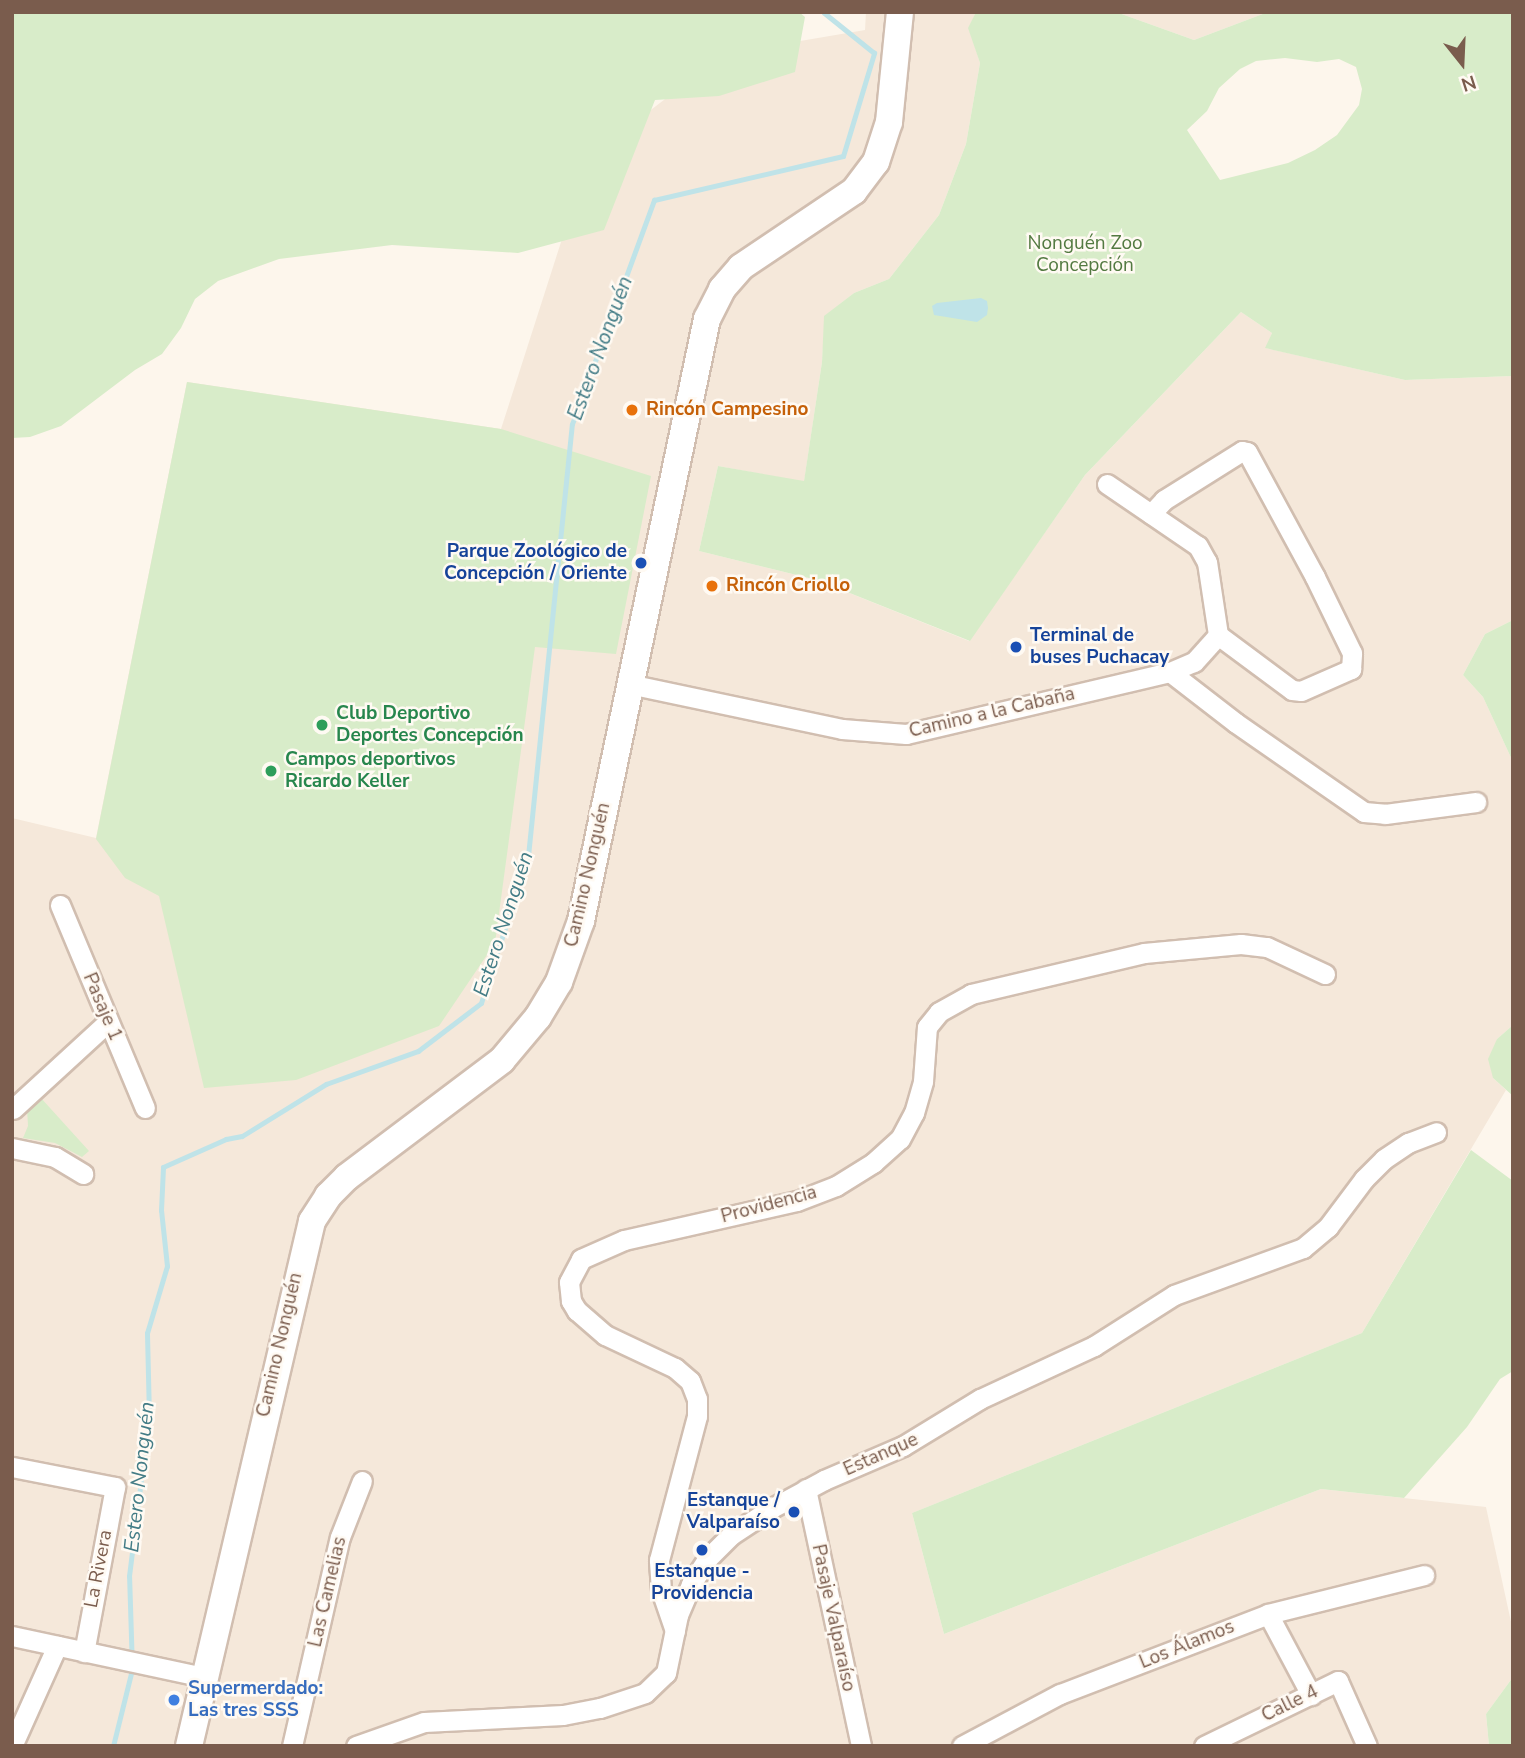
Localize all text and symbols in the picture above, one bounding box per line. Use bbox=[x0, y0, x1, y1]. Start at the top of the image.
north arrow bbox=[1427, 28, 1497, 98]
text: N bbox=[1458, 68, 1479, 98]
park label: Nonguén Zoo Concepción bbox=[1027, 233, 1143, 277]
water label: Estero Nonguén bbox=[562, 273, 638, 423]
place label: Rincón Campesino bbox=[646, 399, 808, 421]
marker: Rincón Campesino bbox=[624, 402, 640, 418]
place label: Parque Zoológico de Concepción / Oriente bbox=[444, 541, 627, 585]
marker: Parque Zoológico de Concepción / Oriente bbox=[633, 555, 649, 571]
place label: Rincón Criollo bbox=[726, 575, 850, 597]
marker: Rincón Criollo bbox=[704, 578, 720, 594]
place label: Terminal de buses Puchacay bbox=[1030, 625, 1169, 669]
marker: Terminal de buses Puchacay bbox=[1008, 639, 1024, 655]
street label: Camino a la Cabaña bbox=[907, 683, 1077, 743]
place label: Club Deportivo Deportes Concepción bbox=[336, 703, 524, 747]
marker: Club Deportivo Deportes Concepción bbox=[314, 717, 330, 733]
place label: Campos deportivos Ricardo Keller bbox=[285, 749, 456, 793]
marker: Campos deportivos Ricardo Keller bbox=[263, 763, 279, 779]
street label: Camino Nonguén bbox=[560, 801, 616, 949]
water label: Estero Nonguén bbox=[468, 848, 538, 1000]
street label: Pasaje 1 bbox=[77, 970, 127, 1044]
street label: Providencia bbox=[719, 1181, 819, 1229]
street label: Camino Nonguén bbox=[252, 1271, 308, 1419]
water label: Estero Nonguén bbox=[119, 1400, 159, 1554]
street label: Estanque bbox=[840, 1428, 922, 1482]
place label: Estanque / Valparaíso bbox=[687, 1490, 780, 1534]
marker: Estanque / Valparaíso bbox=[786, 1504, 802, 1520]
street label: La Rivera bbox=[80, 1528, 118, 1610]
street label: Las Camelias bbox=[304, 1535, 352, 1649]
marker: Estanque - Providencia bbox=[694, 1542, 710, 1558]
street label: Pasaje Valparaíso bbox=[806, 1542, 860, 1694]
place label: Estanque - Providencia bbox=[651, 1561, 753, 1605]
street label: Los Álamos bbox=[1136, 1616, 1238, 1674]
place label: Supermerdado: Las tres SSS bbox=[188, 1678, 323, 1722]
street label: Calle 4 bbox=[1258, 1681, 1322, 1727]
marker: Supermerdado: Las tres SSS bbox=[166, 1692, 182, 1708]

